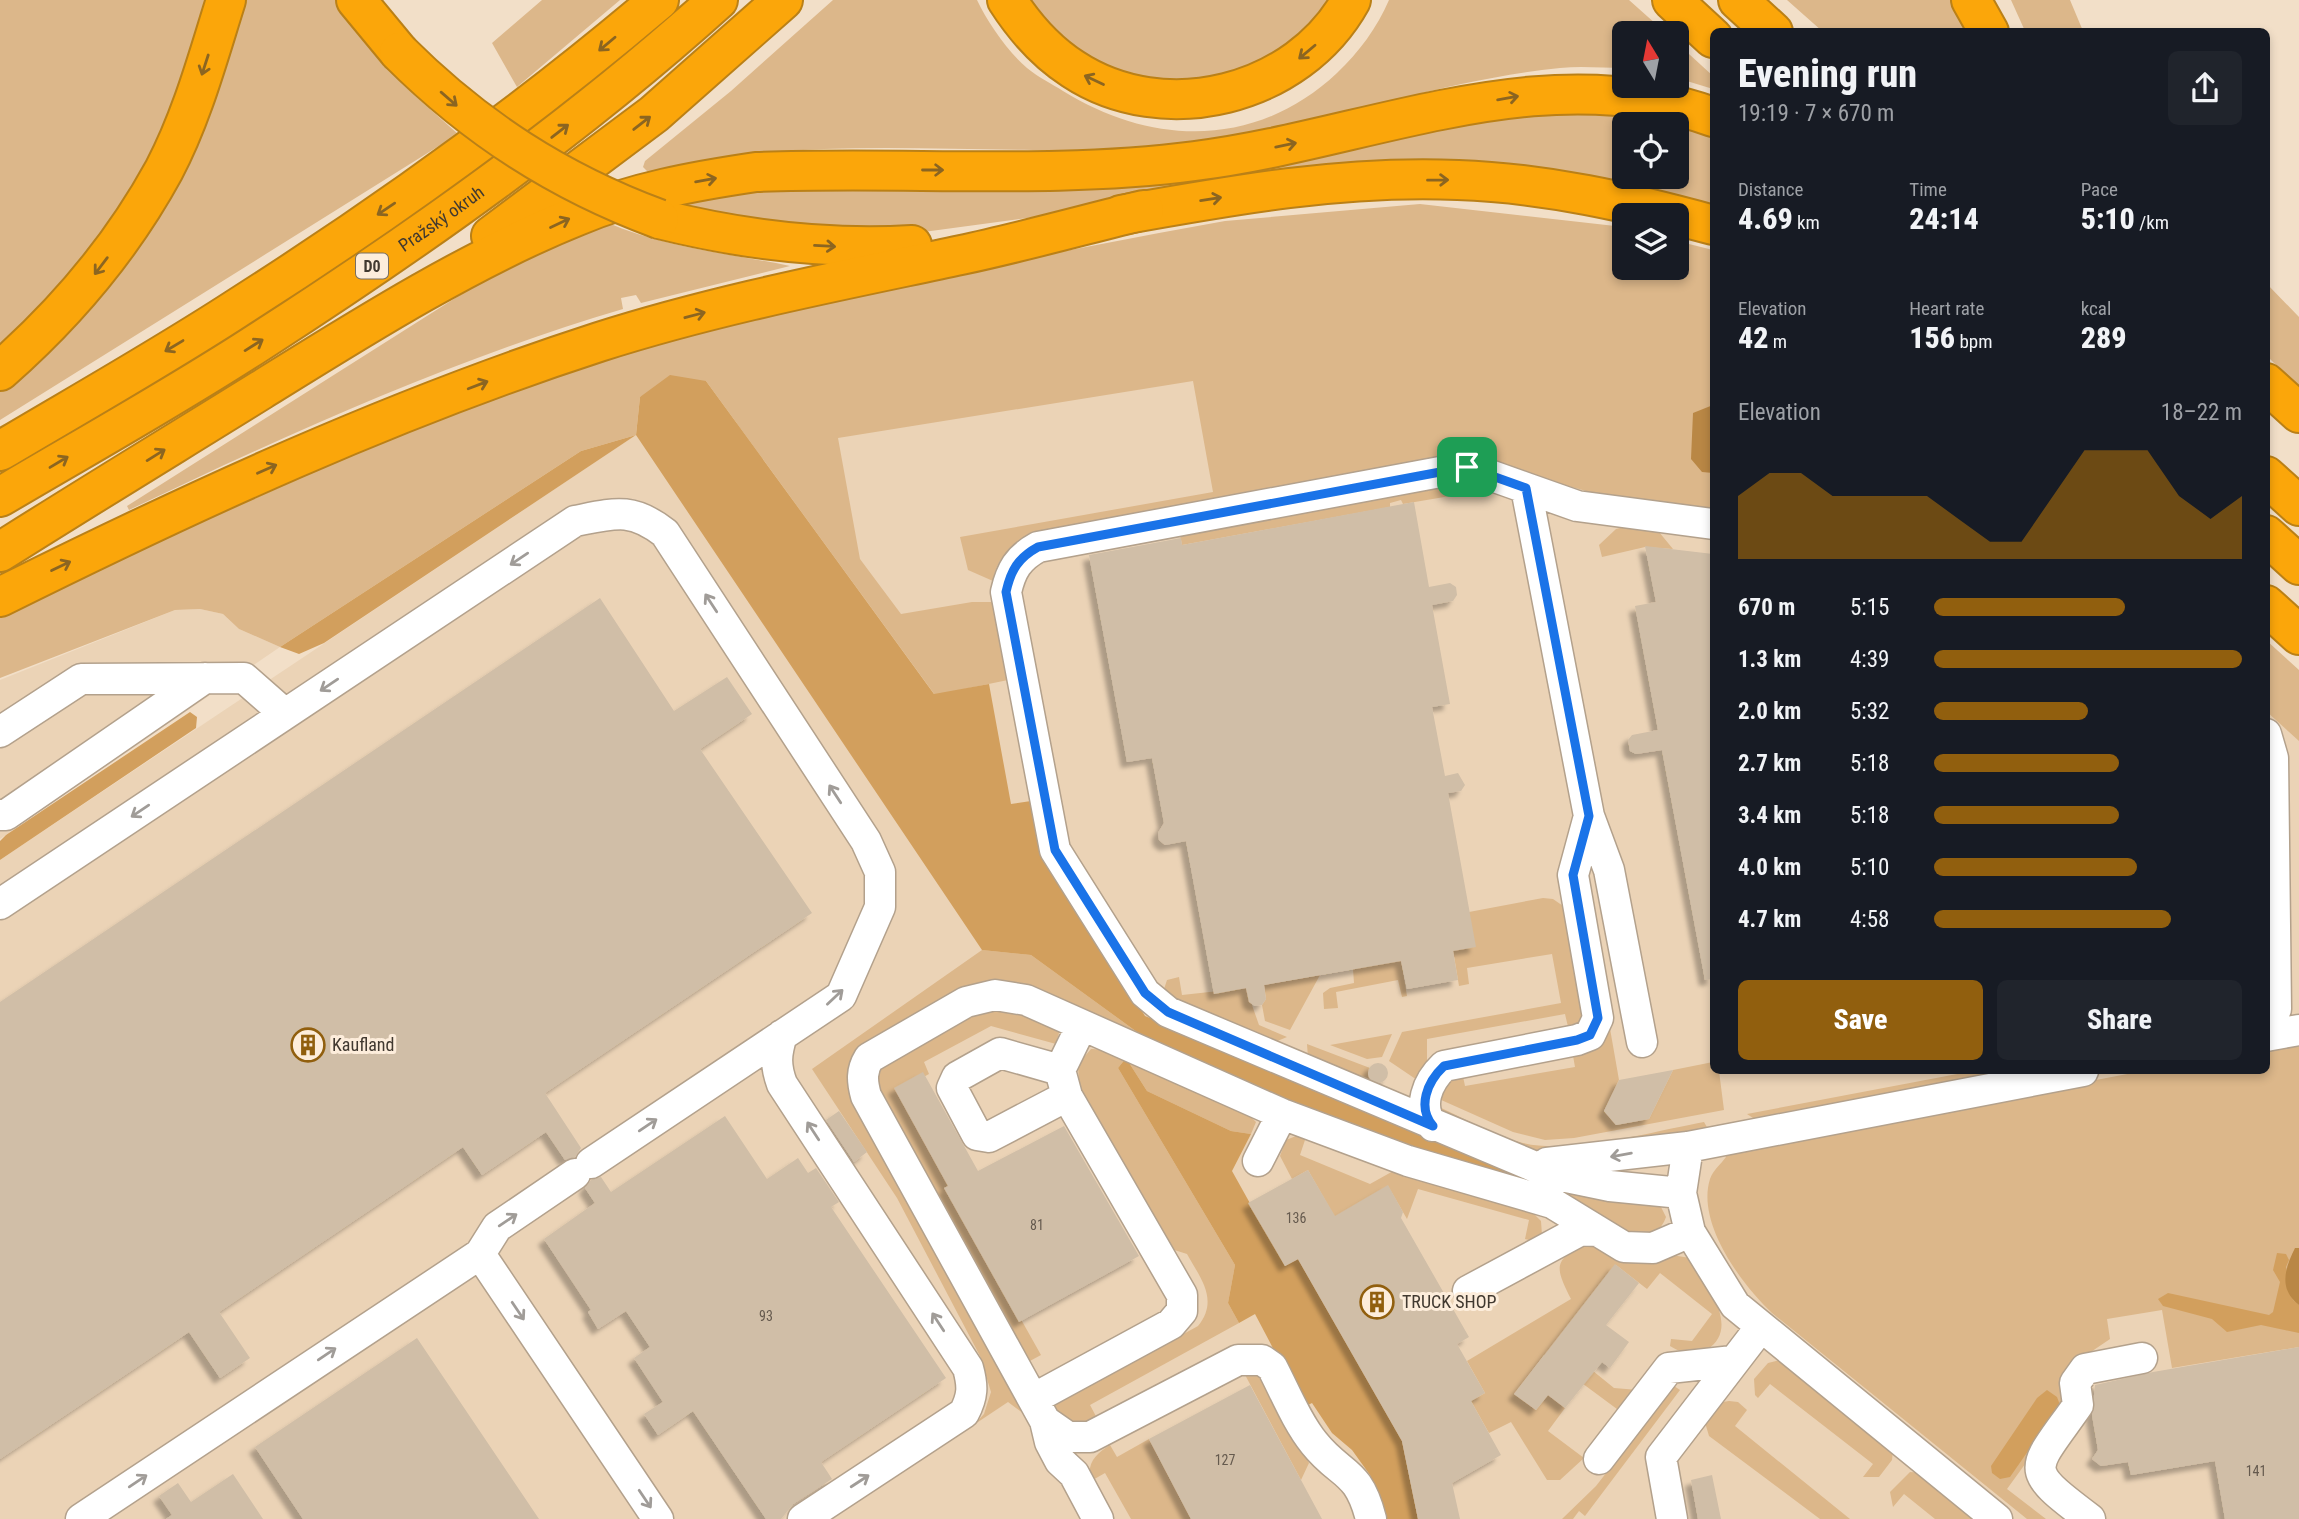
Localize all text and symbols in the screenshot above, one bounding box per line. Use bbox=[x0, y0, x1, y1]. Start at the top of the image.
north arrow bbox=[1612, 21, 1689, 98]
map controls bbox=[1612, 21, 1689, 280]
one-way arrow bbox=[599, 36, 617, 52]
one-way arrow bbox=[1299, 44, 1317, 60]
button: share bbox=[2168, 51, 2242, 125]
text: Evening run bbox=[1738, 52, 1917, 96]
one-way arrow bbox=[198, 54, 211, 76]
one-way arrow bbox=[1084, 73, 1105, 87]
one-way arrow bbox=[439, 91, 457, 107]
one-way arrow bbox=[1496, 91, 1519, 104]
text: 19:19 · 7 × 670 m bbox=[1738, 100, 1894, 127]
button: locate bbox=[1612, 112, 1689, 189]
one-way arrow bbox=[632, 116, 651, 131]
one-way arrow bbox=[551, 123, 569, 138]
one-way arrow bbox=[1274, 138, 1297, 152]
one-way arrow bbox=[921, 163, 944, 177]
one-way arrow bbox=[694, 173, 717, 186]
one-way arrow bbox=[1426, 173, 1449, 187]
text: Distance bbox=[1738, 178, 1803, 201]
text: Time bbox=[1909, 178, 1947, 201]
text: Pace bbox=[2081, 178, 2118, 201]
street label: Pražský okruh bbox=[394, 181, 488, 256]
one-way arrow bbox=[1200, 192, 1222, 205]
text: 4.69 bbox=[1738, 201, 1793, 236]
text: 24:14 bbox=[1909, 201, 1979, 236]
text: 5:10 bbox=[2081, 201, 2135, 236]
one-way arrow bbox=[376, 202, 396, 216]
button: layers bbox=[1612, 203, 1689, 280]
text: km bbox=[1793, 211, 1820, 234]
text: /km bbox=[2135, 211, 2169, 234]
one-way arrow bbox=[549, 216, 570, 229]
one-way arrow bbox=[813, 240, 836, 253]
road number: D0 bbox=[356, 254, 388, 278]
one-way arrow bbox=[94, 256, 109, 275]
text: Elevation bbox=[1738, 297, 1806, 320]
text: Heart rate bbox=[1909, 297, 1984, 320]
text: kcal bbox=[2081, 297, 2111, 320]
one-way arrow bbox=[683, 308, 705, 321]
text: 42 bbox=[1738, 320, 1769, 355]
text: 156 bbox=[1909, 320, 1955, 355]
text: 289 bbox=[2081, 320, 2126, 355]
text: m bbox=[1769, 330, 1787, 353]
text: bpm bbox=[1955, 330, 1992, 353]
one-way arrow bbox=[243, 338, 263, 352]
one-way arrow bbox=[165, 340, 185, 354]
one-way arrow bbox=[467, 377, 489, 390]
text: Elevation bbox=[1738, 399, 1821, 426]
text: 18–22 m bbox=[2161, 399, 2242, 426]
pin bbox=[1437, 437, 1497, 497]
one-way arrow bbox=[146, 447, 166, 461]
icon: arrive bbox=[1448, 448, 1486, 486]
one-way arrow bbox=[48, 455, 68, 469]
one-way arrow bbox=[256, 462, 277, 475]
one-way arrow bbox=[509, 552, 529, 566]
one-way arrow bbox=[50, 559, 71, 573]
one-way arrow bbox=[703, 594, 717, 614]
text: 670 m bbox=[1738, 594, 1795, 621]
text: 5:15 bbox=[1850, 594, 1889, 621]
text: 1.3 km bbox=[1738, 646, 1801, 673]
text: 4:39 bbox=[1850, 646, 1889, 673]
one-way arrow bbox=[320, 677, 339, 692]
text: 2.0 km bbox=[1738, 698, 1801, 725]
text: 5:32 bbox=[1850, 698, 1889, 725]
text: 2.7 km bbox=[1738, 750, 1801, 777]
text: 5:18 bbox=[1850, 750, 1889, 777]
one-way arrow bbox=[828, 785, 842, 804]
text: 3.4 km bbox=[1738, 802, 1801, 829]
text: 5:18 bbox=[1850, 802, 1889, 829]
one-way arrow bbox=[131, 804, 150, 818]
text: 4.0 km bbox=[1738, 854, 1801, 881]
text: 5:10 bbox=[1850, 854, 1889, 881]
text: 4.7 km bbox=[1738, 906, 1801, 933]
text: 4:58 bbox=[1850, 906, 1889, 933]
button: Save bbox=[1738, 980, 1983, 1060]
button: Share bbox=[1997, 980, 2242, 1060]
one-way arrow bbox=[826, 989, 844, 1006]
building icon: Kaufland bbox=[289, 1026, 327, 1064]
place label: Kaufland bbox=[332, 1034, 395, 1055]
one-way arrow bbox=[638, 1118, 657, 1132]
one-way arrow bbox=[806, 1122, 820, 1141]
one-way arrow bbox=[1610, 1149, 1633, 1162]
house number: 136 bbox=[1286, 1210, 1306, 1226]
one-way arrow bbox=[497, 1213, 517, 1227]
house number: 81 bbox=[1030, 1217, 1044, 1233]
building icon: TRUCK SHOP bbox=[1358, 1283, 1396, 1321]
place label: TRUCK SHOP bbox=[1402, 1291, 1496, 1312]
one-way arrow bbox=[510, 1301, 525, 1320]
house number: 93 bbox=[759, 1308, 773, 1324]
one-way arrow bbox=[930, 1312, 944, 1332]
one-way arrow bbox=[317, 1347, 336, 1362]
house number: 127 bbox=[1215, 1452, 1235, 1468]
house number: 141 bbox=[2246, 1463, 2266, 1479]
one-way arrow bbox=[128, 1474, 147, 1488]
one-way arrow bbox=[850, 1474, 869, 1489]
one-way arrow bbox=[638, 1489, 652, 1509]

